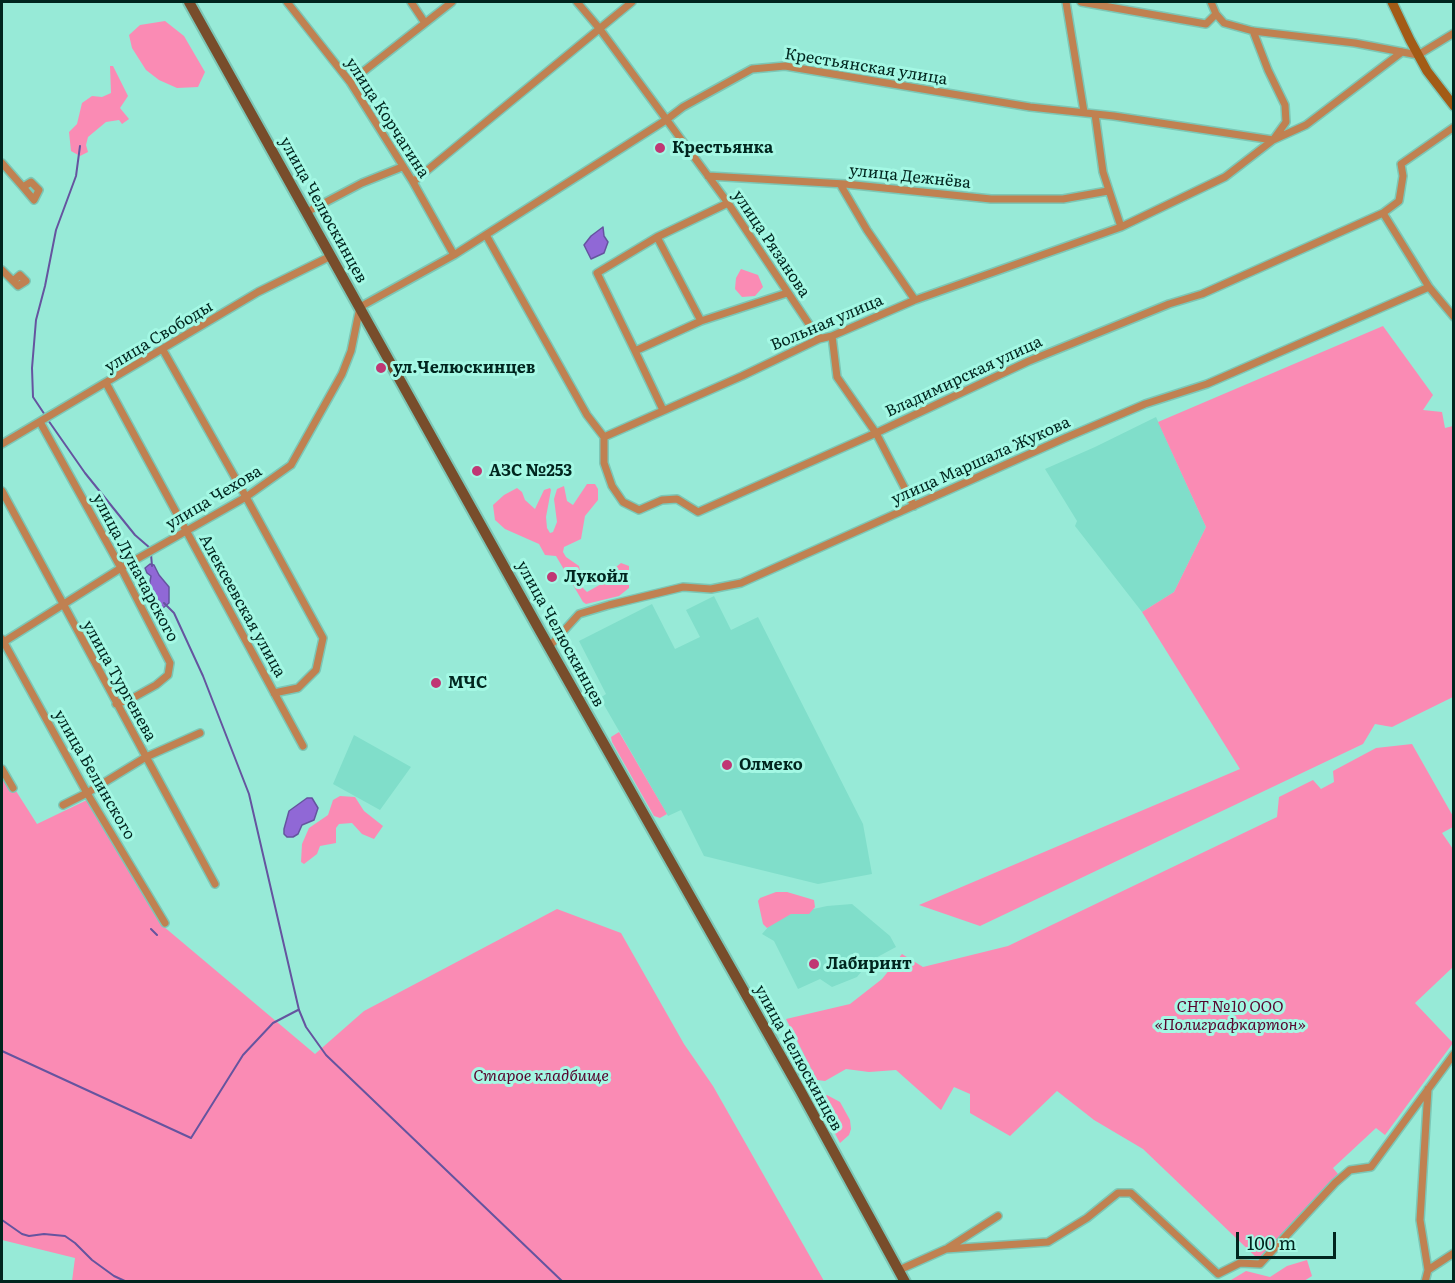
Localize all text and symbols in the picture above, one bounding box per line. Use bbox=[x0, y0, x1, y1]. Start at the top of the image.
street label: Крестьянская улица bbox=[783, 45, 949, 89]
street label: улица Корчагина bbox=[341, 54, 433, 182]
street label: улица Челюскинцев bbox=[275, 134, 371, 286]
place label: Крестьянка bbox=[672, 138, 773, 158]
marker: Крестьянка bbox=[653, 141, 667, 155]
street label: улица Дежнёва bbox=[848, 161, 972, 193]
street label: улица Рязанова bbox=[728, 187, 814, 301]
street label: Вольная улица bbox=[768, 291, 886, 355]
street label: улица Свободы bbox=[101, 297, 217, 377]
street label: Владимирская улица bbox=[883, 332, 1045, 422]
place label: ул.Челюскинцев bbox=[393, 358, 535, 378]
marker: ул.Челюскинцев bbox=[374, 361, 388, 375]
street label: улица Маршала Жукова bbox=[889, 413, 1073, 509]
place label: АЗС №253 bbox=[489, 461, 572, 481]
street label: улица Чехова bbox=[162, 462, 266, 534]
marker: АЗС №253 bbox=[470, 464, 484, 478]
street label: улица Луначарского bbox=[88, 491, 182, 645]
street label: Алексеевская улица bbox=[195, 531, 289, 681]
street label: улица Челюскинцев bbox=[512, 558, 608, 710]
place label: Лукойл bbox=[564, 567, 628, 587]
marker: Лукойл bbox=[545, 570, 559, 584]
street label: улица Тургенева bbox=[78, 617, 160, 745]
place label: МЧС bbox=[448, 673, 487, 693]
marker: МЧС bbox=[429, 676, 443, 690]
street label: улица Белинского bbox=[49, 707, 139, 843]
place label: Олмеко bbox=[739, 755, 803, 775]
marker: Олмеко bbox=[720, 758, 734, 772]
place label: Лабиринт bbox=[826, 954, 912, 974]
marker: Лабиринт bbox=[807, 957, 821, 971]
street label: улица Челюскинцев bbox=[750, 982, 846, 1134]
park label: СНТ №10 ООО «Полиграфкартон» bbox=[1154, 997, 1306, 1035]
park label: Старое кладбище bbox=[473, 1066, 609, 1086]
scale bar bbox=[1239, 1220, 1340, 1258]
text: 100 m bbox=[1247, 1229, 1296, 1256]

